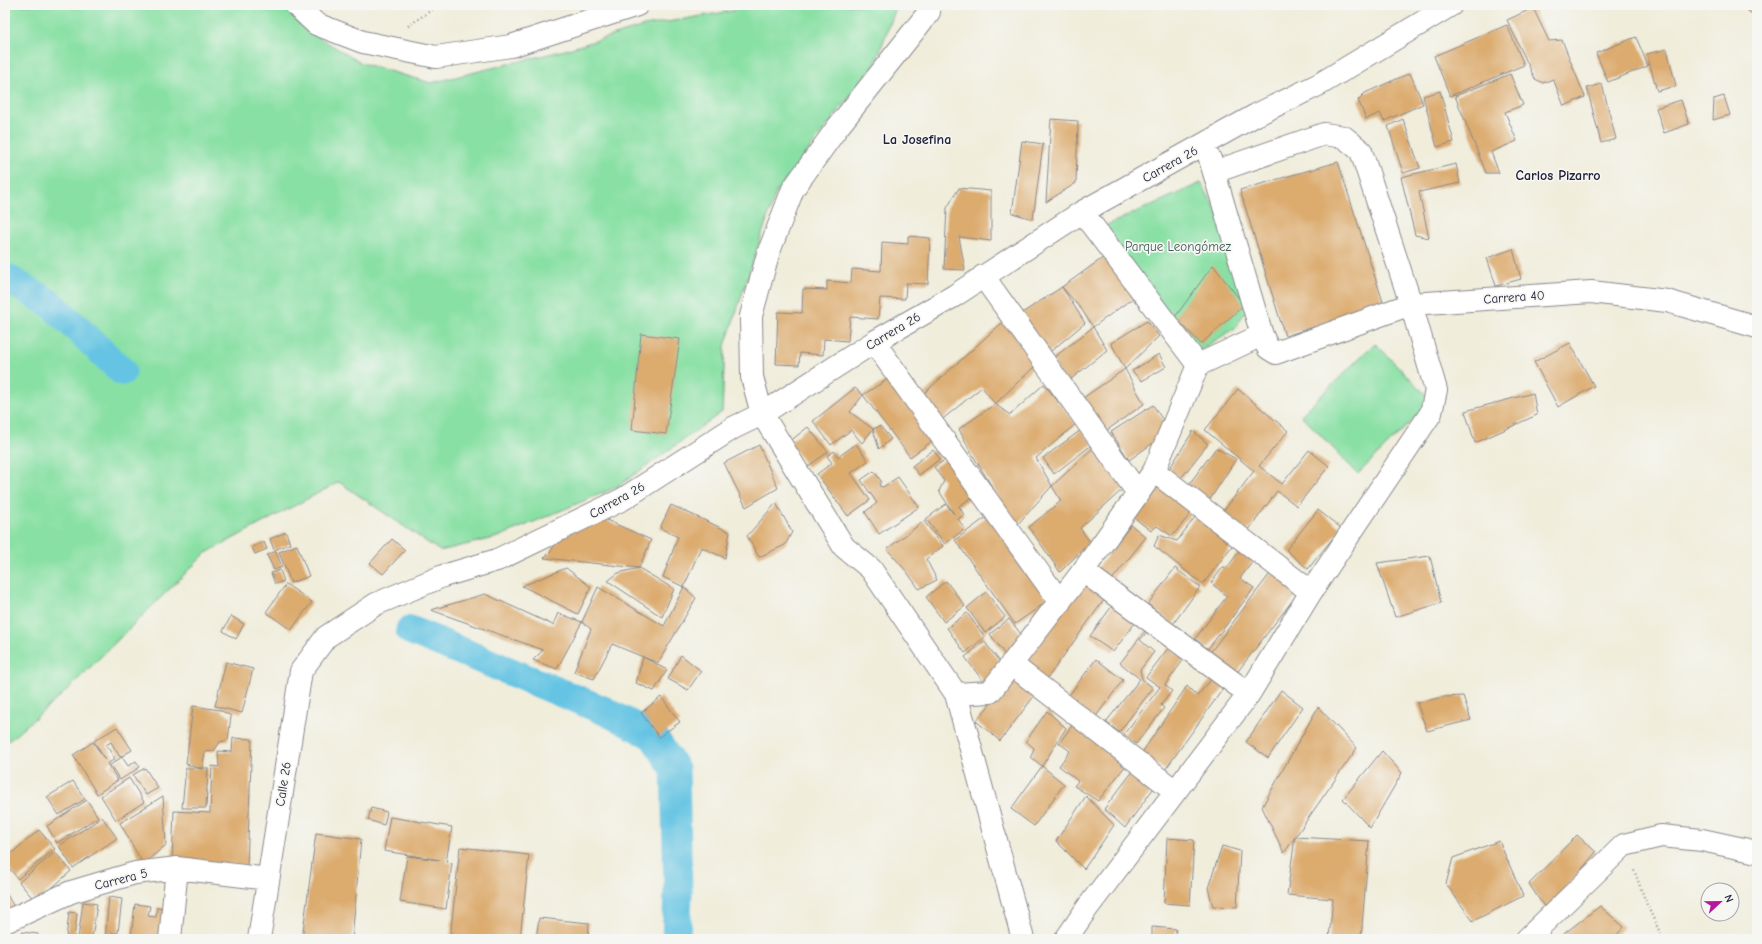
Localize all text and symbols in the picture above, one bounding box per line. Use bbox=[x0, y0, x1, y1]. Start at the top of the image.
district label: La Josefina bbox=[883, 131, 951, 148]
street label: Carrera 26 bbox=[1140, 143, 1200, 185]
district label: Carlos Pizarro bbox=[1516, 167, 1600, 184]
park label: Parque Leongómez bbox=[1125, 239, 1231, 254]
street label: Carrera 40 bbox=[1483, 287, 1545, 307]
street label: Carrera 26 bbox=[863, 309, 923, 353]
street label: Carrera 26 bbox=[587, 479, 647, 521]
street label: Calle 26 bbox=[272, 761, 294, 807]
street label: Carrera 5 bbox=[93, 865, 149, 893]
north arrow bbox=[1700, 882, 1740, 922]
text: N bbox=[1721, 893, 1736, 904]

